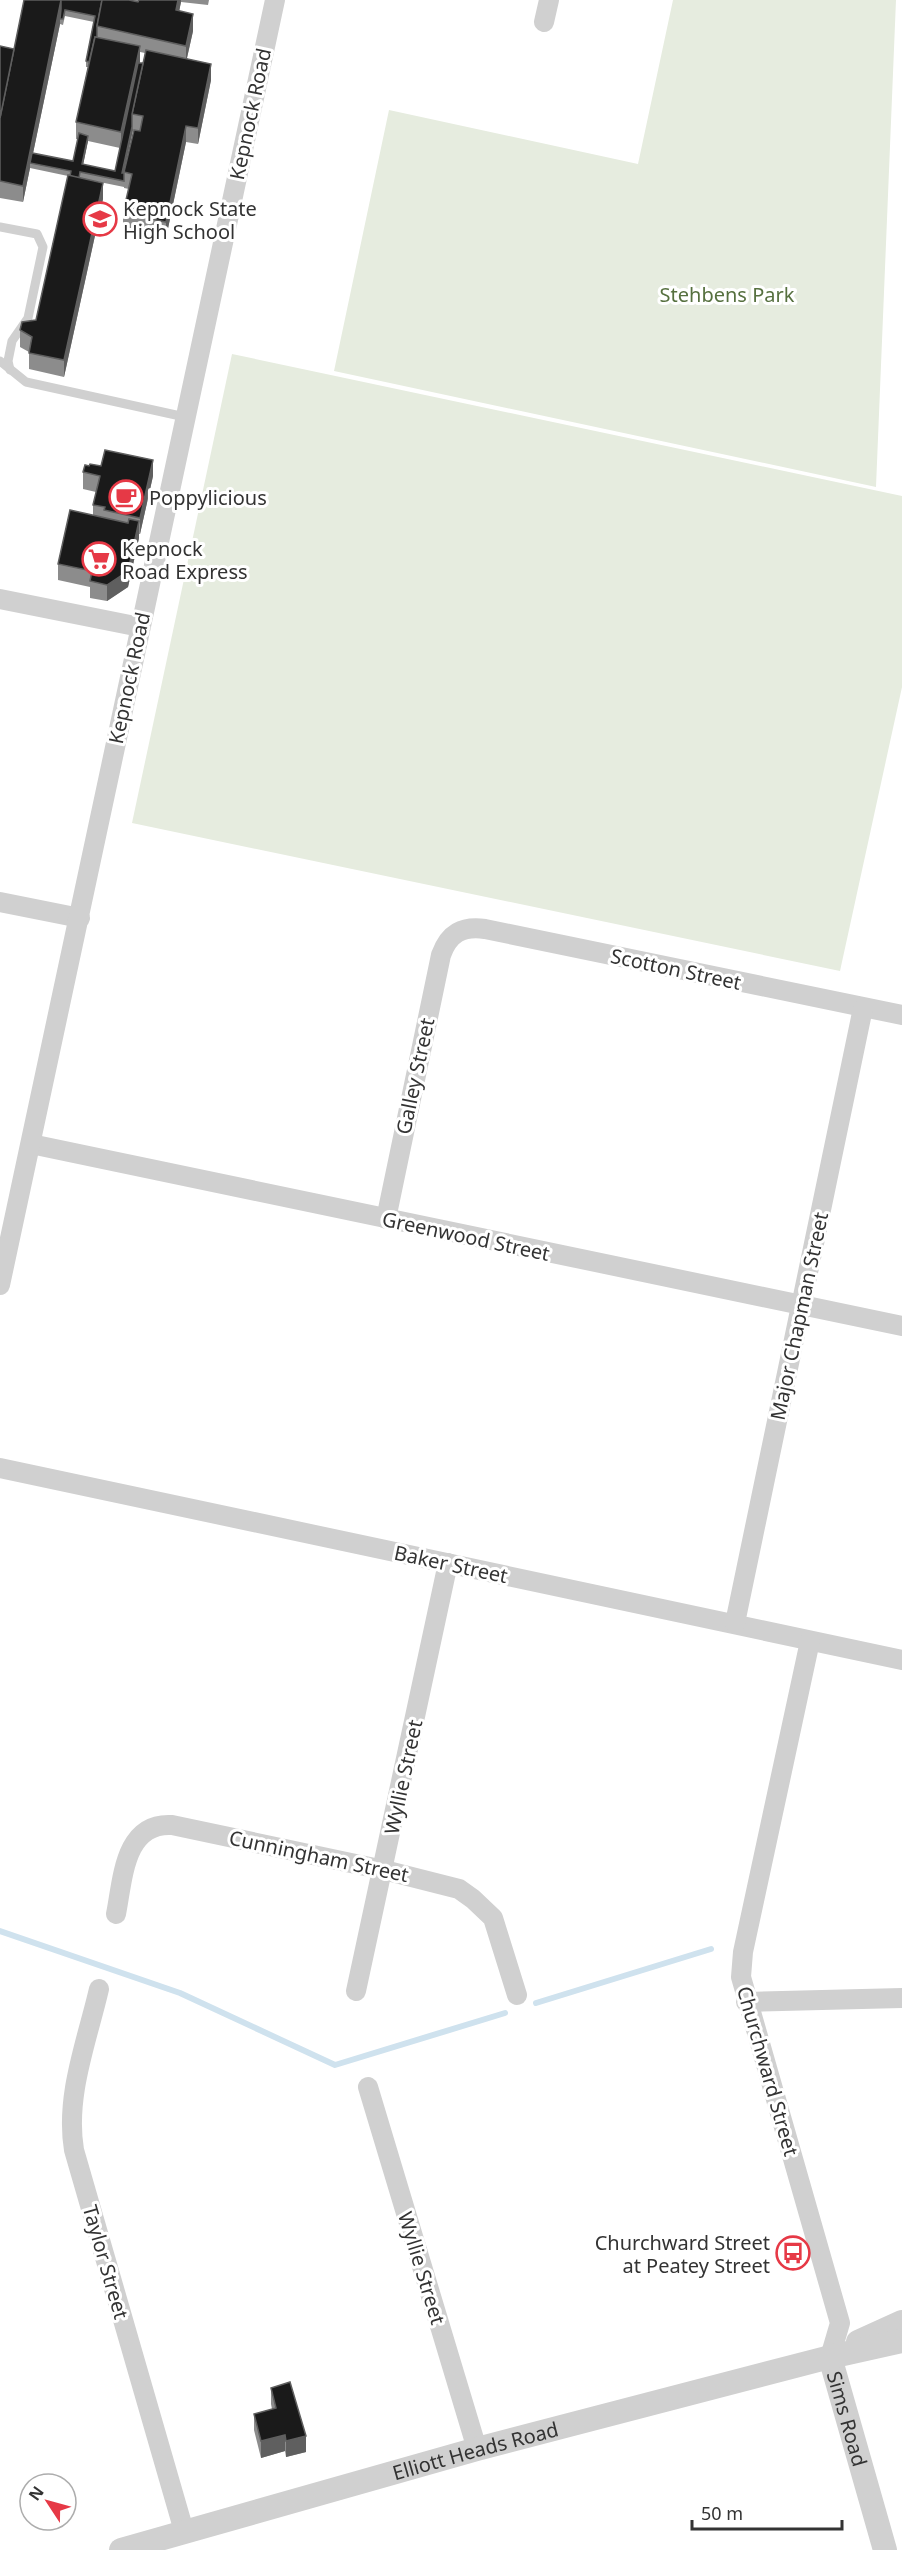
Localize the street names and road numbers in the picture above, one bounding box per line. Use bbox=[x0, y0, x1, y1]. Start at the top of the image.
street label: Kepnock Road bbox=[223, 46, 277, 182]
street label: Kepnock Road bbox=[102, 610, 156, 746]
street label: Scotton Street bbox=[608, 942, 744, 996]
street label: Galley Street bbox=[390, 1015, 440, 1137]
street label: Greenwood Street bbox=[380, 1205, 552, 1267]
street label: Major Chapman Street bbox=[764, 1210, 834, 1422]
street label: Baker Street bbox=[392, 1539, 510, 1589]
street label: Wyllie Street bbox=[378, 1717, 428, 1837]
street label: Cunningham Street bbox=[227, 1824, 411, 1888]
street label: Churchward Street bbox=[731, 1983, 805, 2159]
street label: Taylor Street bbox=[77, 2202, 135, 2322]
street label: Wyllie Street bbox=[392, 2208, 452, 2328]
street label: Sims Road bbox=[821, 2368, 874, 2469]
street label: Elliott Heads Road bbox=[389, 2415, 561, 2486]

